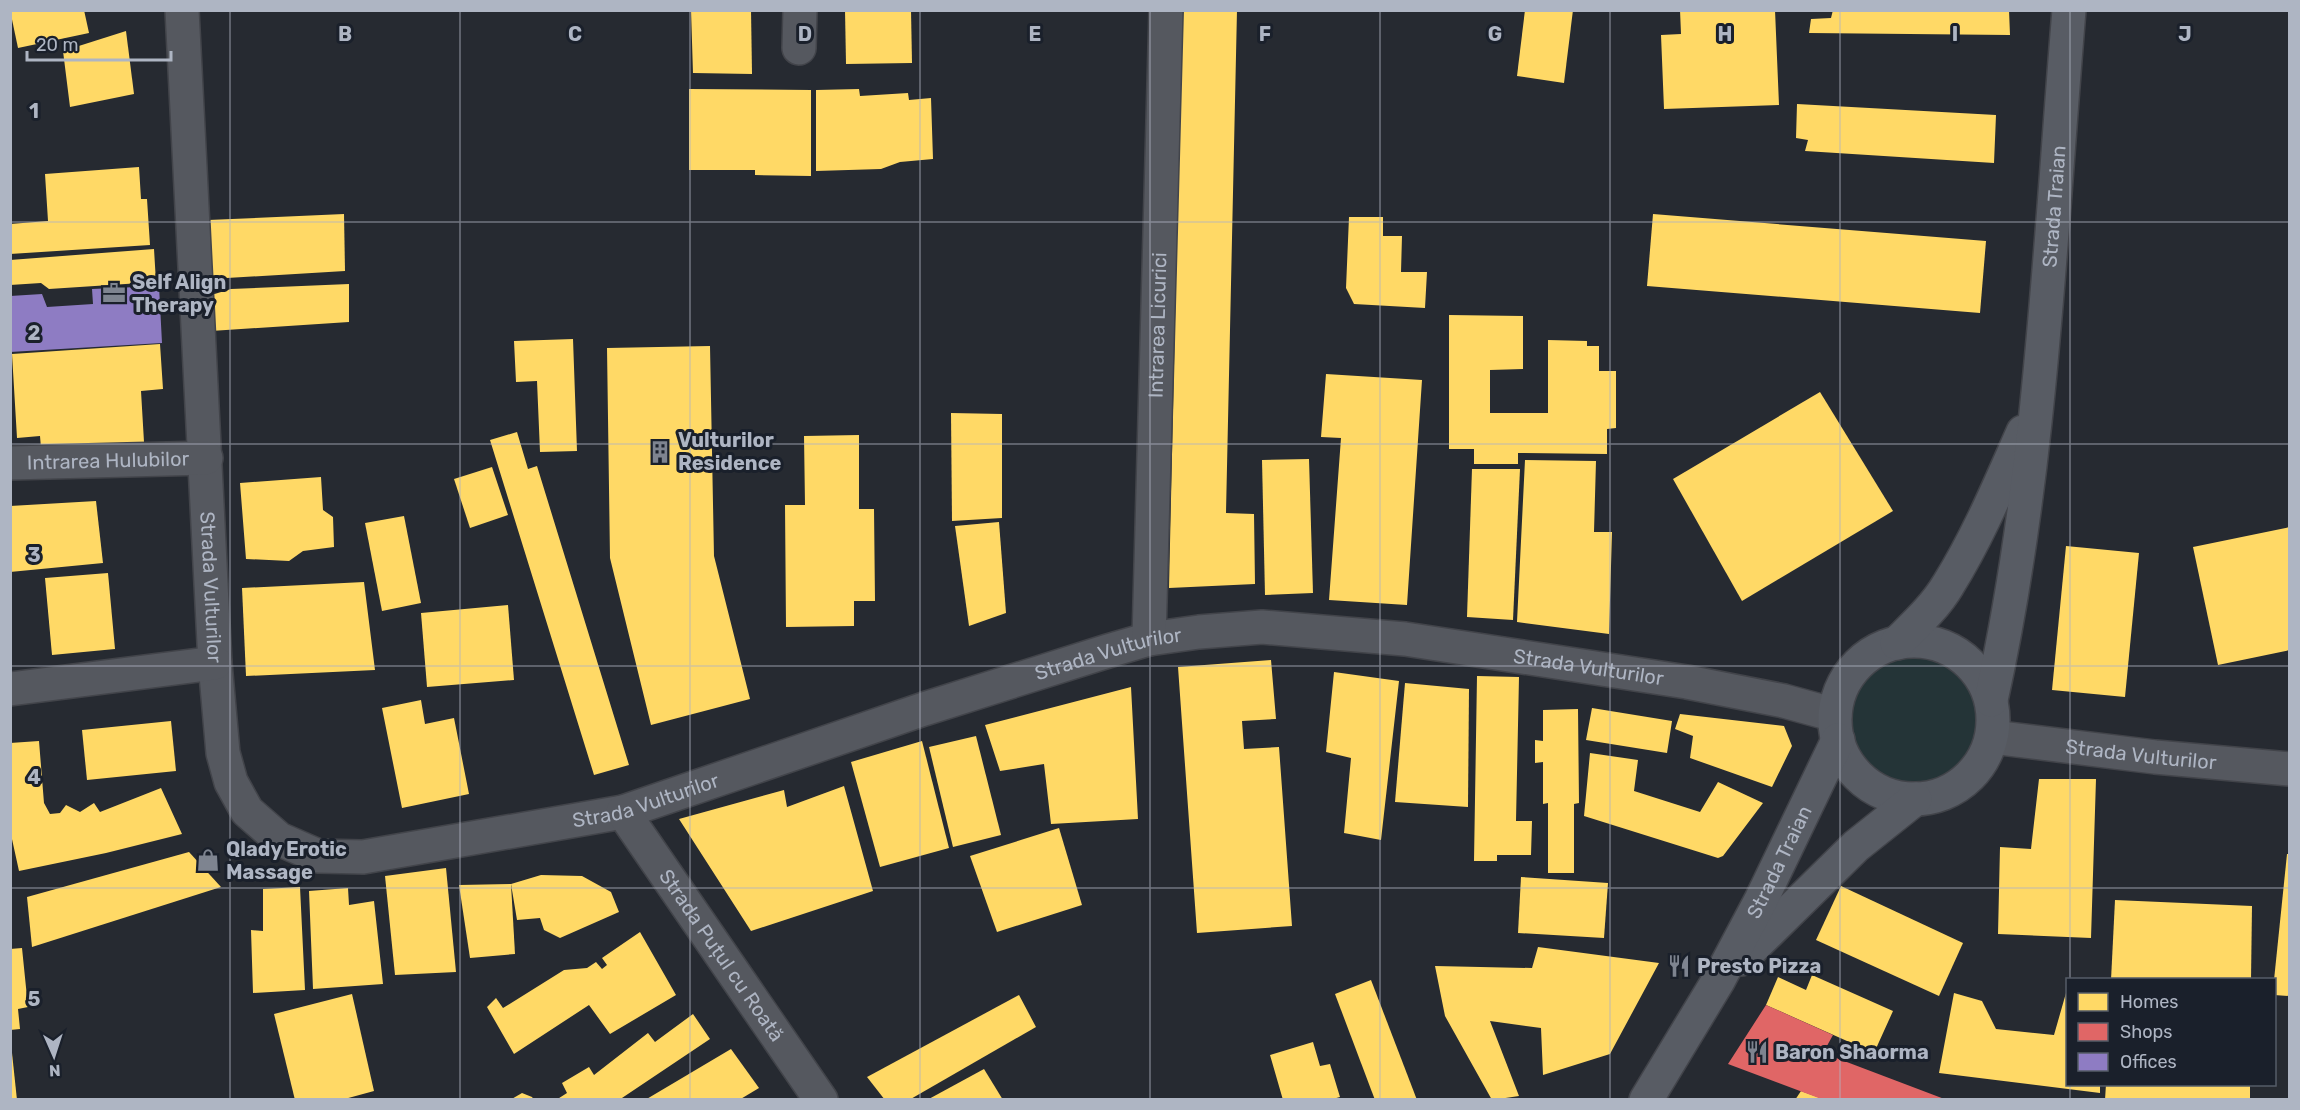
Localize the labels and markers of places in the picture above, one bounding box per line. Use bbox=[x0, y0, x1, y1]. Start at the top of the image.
place label: Self Align Therapy bbox=[132, 270, 226, 317]
office icon: Self Align Therapy bbox=[101, 280, 127, 306]
place label: Vulturilor Residence bbox=[678, 428, 782, 475]
building icon: Vulturilor Residence bbox=[647, 439, 673, 465]
place label: Qlady Erotic Massage bbox=[226, 837, 347, 884]
shop icon: Qlady Erotic Massage bbox=[195, 847, 221, 873]
restaurant icon: Presto Pizza bbox=[1666, 953, 1692, 979]
place label: Presto Pizza bbox=[1697, 954, 1821, 978]
restaurant icon: Baron Shaorma bbox=[1744, 1039, 1770, 1065]
place label: Baron Shaorma bbox=[1775, 1040, 1929, 1064]

